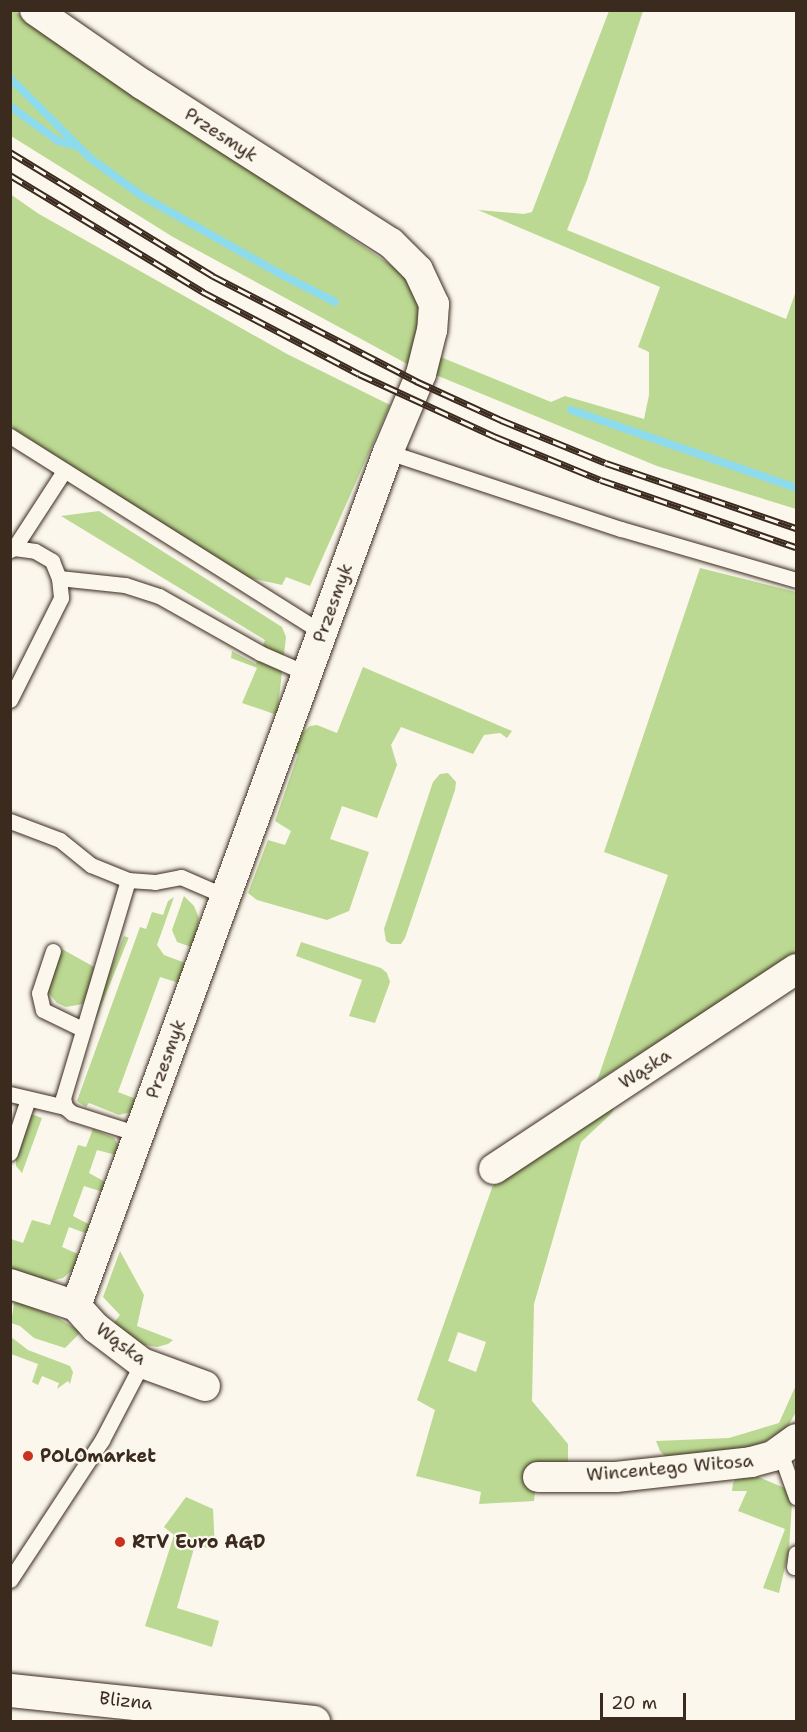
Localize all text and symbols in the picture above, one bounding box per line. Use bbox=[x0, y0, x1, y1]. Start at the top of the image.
street label: Przesmyk bbox=[180, 103, 262, 167]
street label: Przesmyk bbox=[309, 560, 357, 646]
street label: Przesmyk bbox=[142, 1016, 190, 1102]
street label: Wąska bbox=[615, 1044, 675, 1094]
street label: Wąska bbox=[91, 1318, 151, 1370]
place label: POLOmarket bbox=[40, 1445, 156, 1467]
marker: POLOmarket bbox=[21, 1449, 35, 1463]
street label: Wincentego Witosa bbox=[585, 1450, 755, 1486]
place label: RTV Euro AGD bbox=[132, 1531, 265, 1553]
marker: RTV Euro AGD bbox=[113, 1535, 127, 1549]
scale bar bbox=[603, 1681, 688, 1719]
street label: Blizna bbox=[98, 1687, 154, 1715]
text: 20 m bbox=[611, 1691, 657, 1715]

